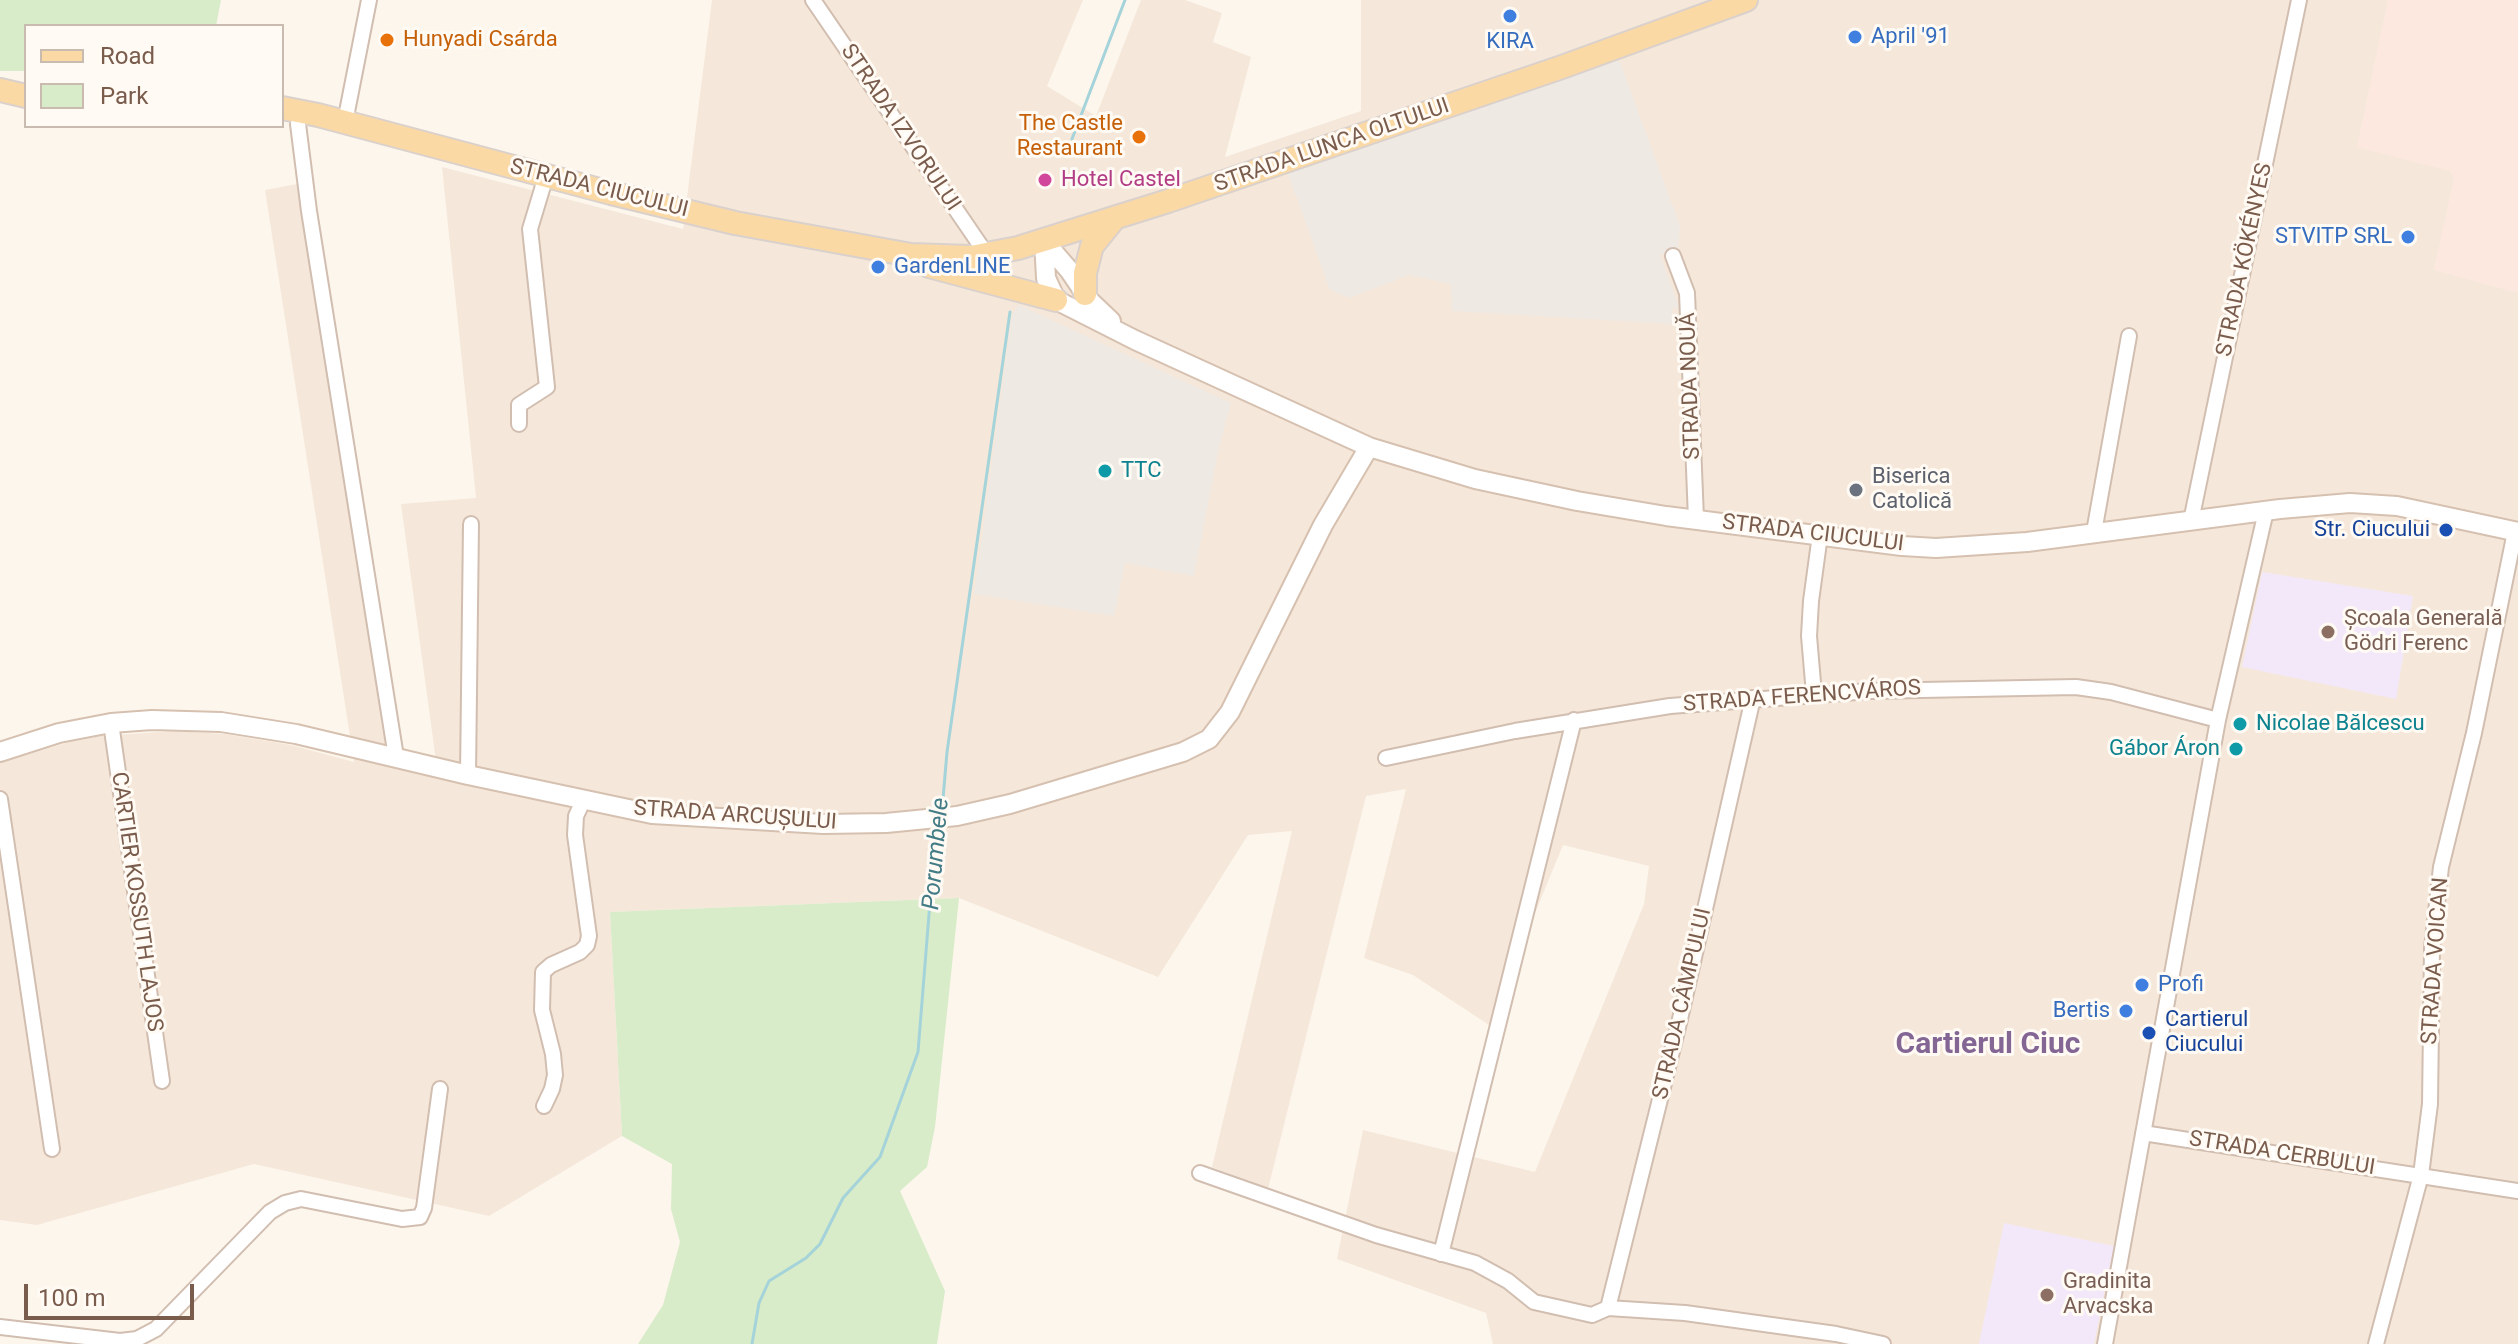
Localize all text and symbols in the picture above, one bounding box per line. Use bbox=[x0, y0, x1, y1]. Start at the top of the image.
marker: KIRA bbox=[1501, 7, 1519, 25]
legend bbox=[24, 24, 284, 128]
place label: April '91 bbox=[1871, 24, 1950, 50]
place label: Hunyadi Csárda bbox=[403, 27, 558, 53]
marker: April '91 bbox=[1846, 28, 1864, 46]
place label: KIRA bbox=[1486, 29, 1534, 55]
marker: Hunyadi Csárda bbox=[378, 31, 396, 49]
street label: STRADA IZVORULUI bbox=[834, 40, 966, 216]
text: Road bbox=[100, 42, 155, 70]
text: Park bbox=[100, 82, 148, 110]
street label: STRADA LUNCA OLTULUI bbox=[1211, 93, 1453, 199]
place label: The Castle Restaurant bbox=[1017, 111, 1123, 162]
marker: The Castle Restaurant bbox=[1130, 128, 1148, 146]
street label: STRADA CIUCULUI bbox=[507, 154, 691, 224]
street label: STRADA KÖKÉNYES bbox=[2212, 161, 2278, 359]
place label: Hotel Castel bbox=[1061, 167, 1181, 193]
marker: Hotel Castel bbox=[1036, 171, 1054, 189]
place label: STVITP SRL bbox=[2275, 224, 2392, 250]
marker: STVITP SRL bbox=[2399, 228, 2417, 246]
place label: GardenLINE bbox=[894, 254, 1010, 280]
marker: GardenLINE bbox=[869, 258, 887, 276]
street label: STRADA NOUĂ bbox=[1675, 312, 1707, 460]
place label: TTC bbox=[1121, 458, 1161, 484]
marker: TTC bbox=[1096, 462, 1114, 480]
place label: Biserica Catolică bbox=[1872, 464, 1952, 516]
marker: Biserica Catolică bbox=[1847, 481, 1865, 499]
street label: STRADA CIUCULUI bbox=[1721, 510, 1905, 558]
place label: Str. Ciucului bbox=[2314, 517, 2430, 543]
marker: Str. Ciucului bbox=[2437, 521, 2455, 539]
place label: Școala Generală Gödri Ferenc bbox=[2344, 606, 2503, 658]
marker: Școala Generală Gödri Ferenc bbox=[2319, 623, 2337, 641]
street label: STRADA FERENCVÁROS bbox=[1682, 676, 1922, 718]
place label: Nicolae Bălcescu bbox=[2256, 711, 2425, 737]
marker: Nicolae Bălcescu bbox=[2231, 715, 2249, 733]
place label: Gábor Áron bbox=[2109, 736, 2220, 762]
marker: Gábor Áron bbox=[2227, 740, 2245, 758]
street label: CARTIER KOSSUTH LAJOS bbox=[105, 770, 167, 1034]
street label: STRADA ARCUȘULUI bbox=[633, 796, 837, 836]
water label: Porumbele bbox=[918, 797, 956, 911]
street label: STRADA VOICAN bbox=[2417, 877, 2455, 1045]
street label: STRADA CÂMPULUI bbox=[1648, 906, 1718, 1102]
place label: Profi bbox=[2158, 972, 2204, 998]
marker: Profi bbox=[2133, 976, 2151, 994]
place label: Bertis bbox=[2053, 998, 2110, 1024]
marker: Bertis bbox=[2117, 1002, 2135, 1020]
place label: Cartierul Ciucului bbox=[2165, 1007, 2248, 1058]
marker: Cartierul Ciucului bbox=[2140, 1024, 2158, 1042]
district label: Cartierul Ciuc bbox=[1896, 1027, 2080, 1063]
street label: STRADA CERBULUI bbox=[2187, 1126, 2377, 1182]
scale bar bbox=[28, 1268, 198, 1318]
place label: Gradinita Arvacska bbox=[2063, 1269, 2153, 1320]
text: 100 m bbox=[38, 1284, 105, 1312]
marker: Gradinita Arvacska bbox=[2038, 1286, 2056, 1304]

